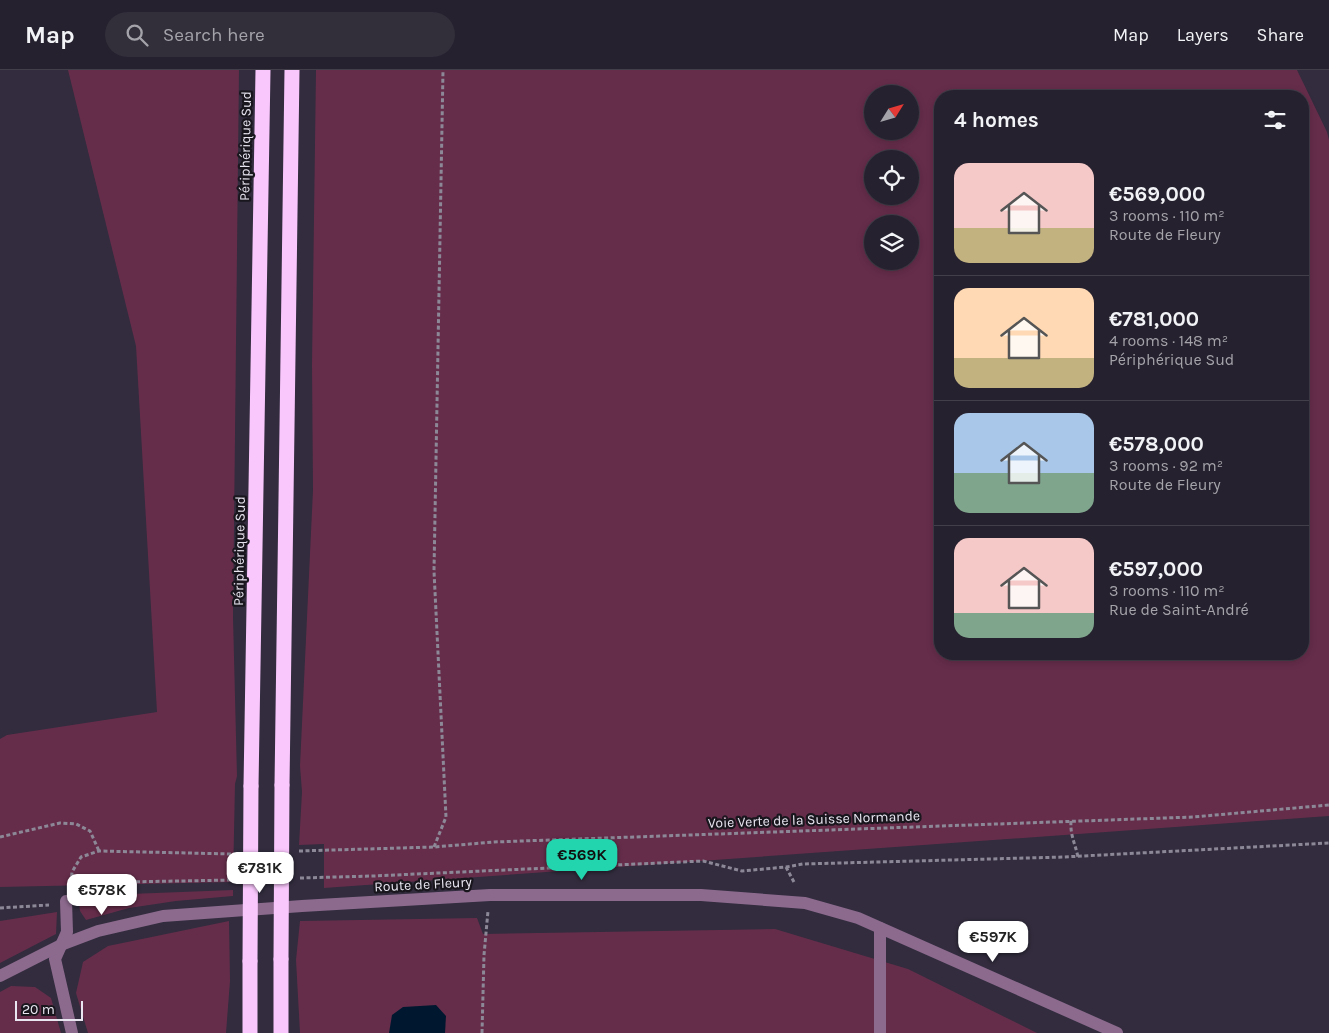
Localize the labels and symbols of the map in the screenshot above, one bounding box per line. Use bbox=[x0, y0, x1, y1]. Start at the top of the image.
north arrow bbox=[864, 85, 919, 140]
street label: Périphérique Sud bbox=[236, 91, 255, 201]
street label: Périphérique Sud bbox=[230, 496, 249, 606]
street label: Voie Verte de la Suisse Normande bbox=[708, 807, 920, 832]
pin: €569K bbox=[547, 838, 617, 881]
pin: €781K bbox=[225, 852, 295, 894]
street label: Route de Fleury bbox=[374, 873, 473, 896]
pin: €578K bbox=[67, 874, 137, 916]
pin: €597K bbox=[958, 920, 1028, 963]
scale bar bbox=[15, 998, 82, 1021]

